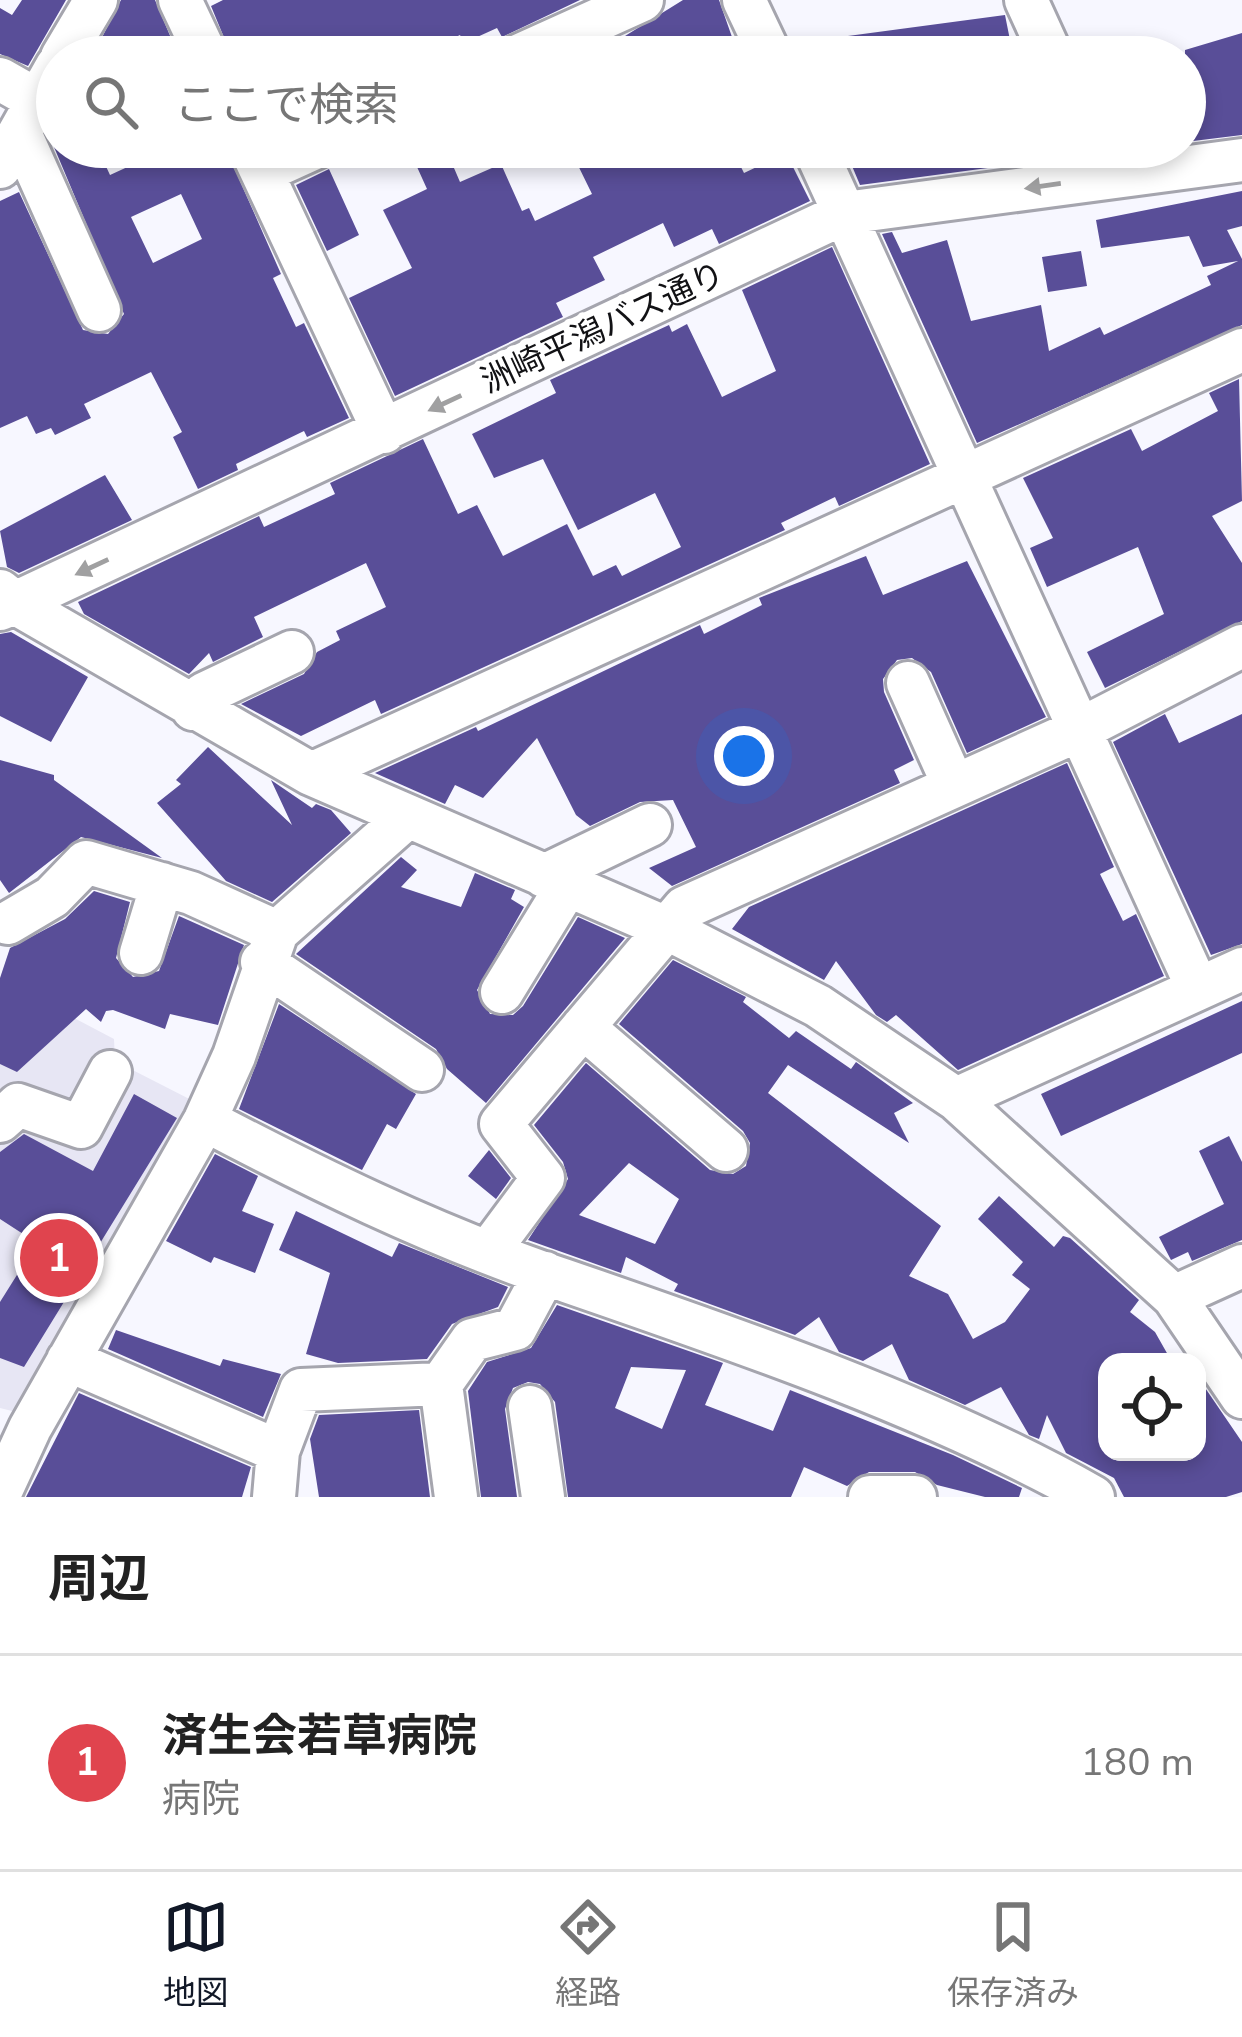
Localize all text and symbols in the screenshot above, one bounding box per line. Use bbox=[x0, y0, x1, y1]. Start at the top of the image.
search box bbox=[36, 36, 1206, 168]
icon: search bbox=[78, 69, 144, 135]
text: ここで検索 bbox=[174, 75, 399, 136]
one-way arrow bbox=[1024, 177, 1061, 196]
street label: 洲崎平潟バス通り bbox=[474, 252, 732, 404]
one-way arrow bbox=[428, 393, 463, 413]
one-way arrow bbox=[74, 557, 109, 577]
your location bbox=[714, 726, 774, 786]
pin: 1 bbox=[20, 1213, 98, 1303]
map controls bbox=[1098, 1353, 1206, 1461]
button: locate bbox=[1098, 1353, 1206, 1461]
text: 周辺 bbox=[48, 1544, 150, 1614]
text: 済生会若草病院 bbox=[162, 1706, 477, 1767]
text: 1 bbox=[75, 1736, 99, 1789]
text: 180 m bbox=[1080, 1736, 1194, 1789]
text: 病院 bbox=[162, 1773, 240, 1826]
tab: 地図 bbox=[163, 1894, 229, 2016]
tab: 経路 bbox=[555, 1894, 621, 2016]
tab: 保存済み bbox=[947, 1894, 1079, 2016]

